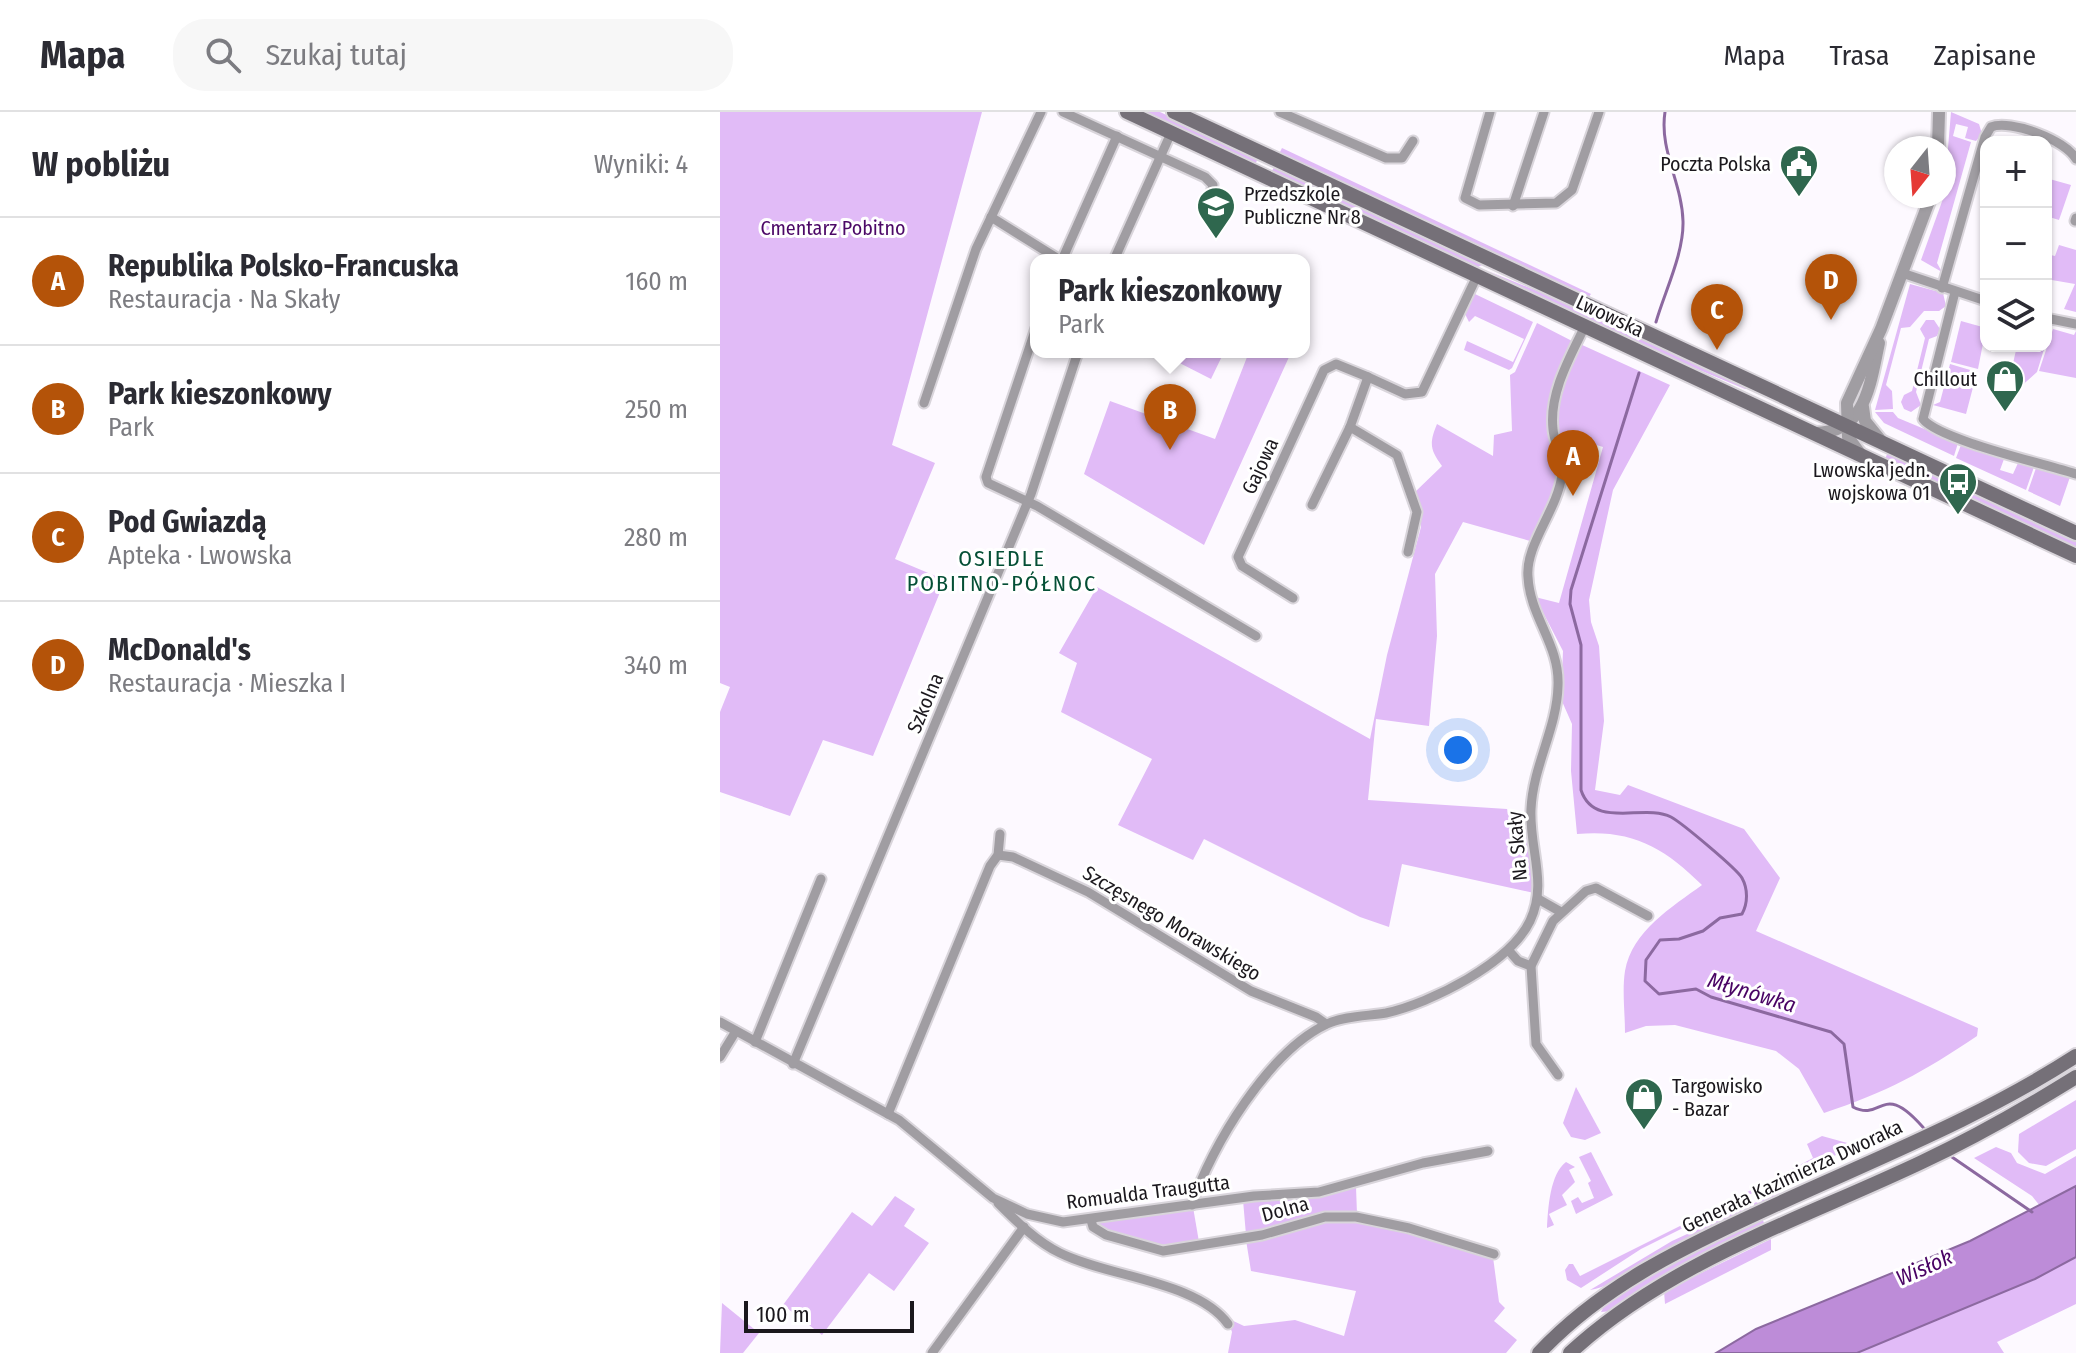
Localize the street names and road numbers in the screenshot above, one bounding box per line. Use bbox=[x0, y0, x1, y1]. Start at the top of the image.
street label: Lwowska bbox=[1572, 290, 1648, 342]
street label: Gajowa bbox=[1237, 434, 1283, 498]
street label: Szkolna bbox=[902, 669, 948, 737]
street label: Na Skały bbox=[1502, 810, 1532, 882]
street label: Szczęsnego Morawskiego bbox=[1079, 860, 1265, 986]
street label: Generała Kazimierza Dworaka bbox=[1678, 1114, 1906, 1238]
street label: Romualda Traugutta bbox=[1065, 1170, 1231, 1214]
street label: Dolna bbox=[1259, 1191, 1311, 1227]

